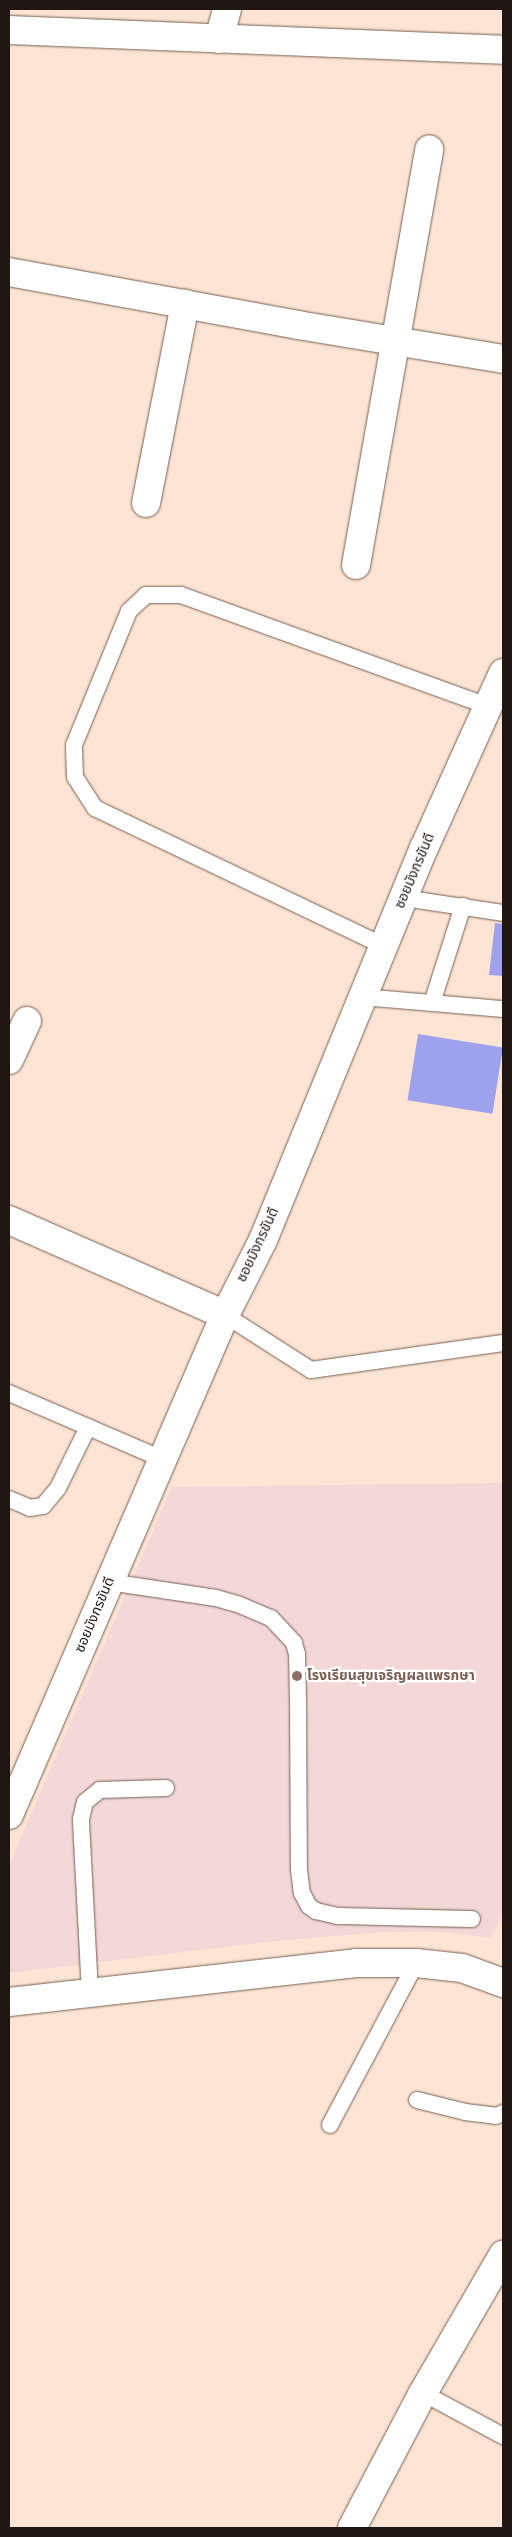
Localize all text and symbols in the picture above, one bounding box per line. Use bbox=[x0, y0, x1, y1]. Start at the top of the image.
street label: ซอยมังกรขันดี bbox=[392, 831, 438, 911]
street label: ซอยมังกรขันดี bbox=[233, 1205, 283, 1285]
street label: ซอยมังกรขันดี bbox=[72, 1575, 118, 1655]
place label: โรงเรียนสุขเจริญผลแพรกษา bbox=[307, 1668, 475, 1684]
marker: โรงเรียนสุขเจริญผลแพรกษา bbox=[291, 1670, 303, 1682]

